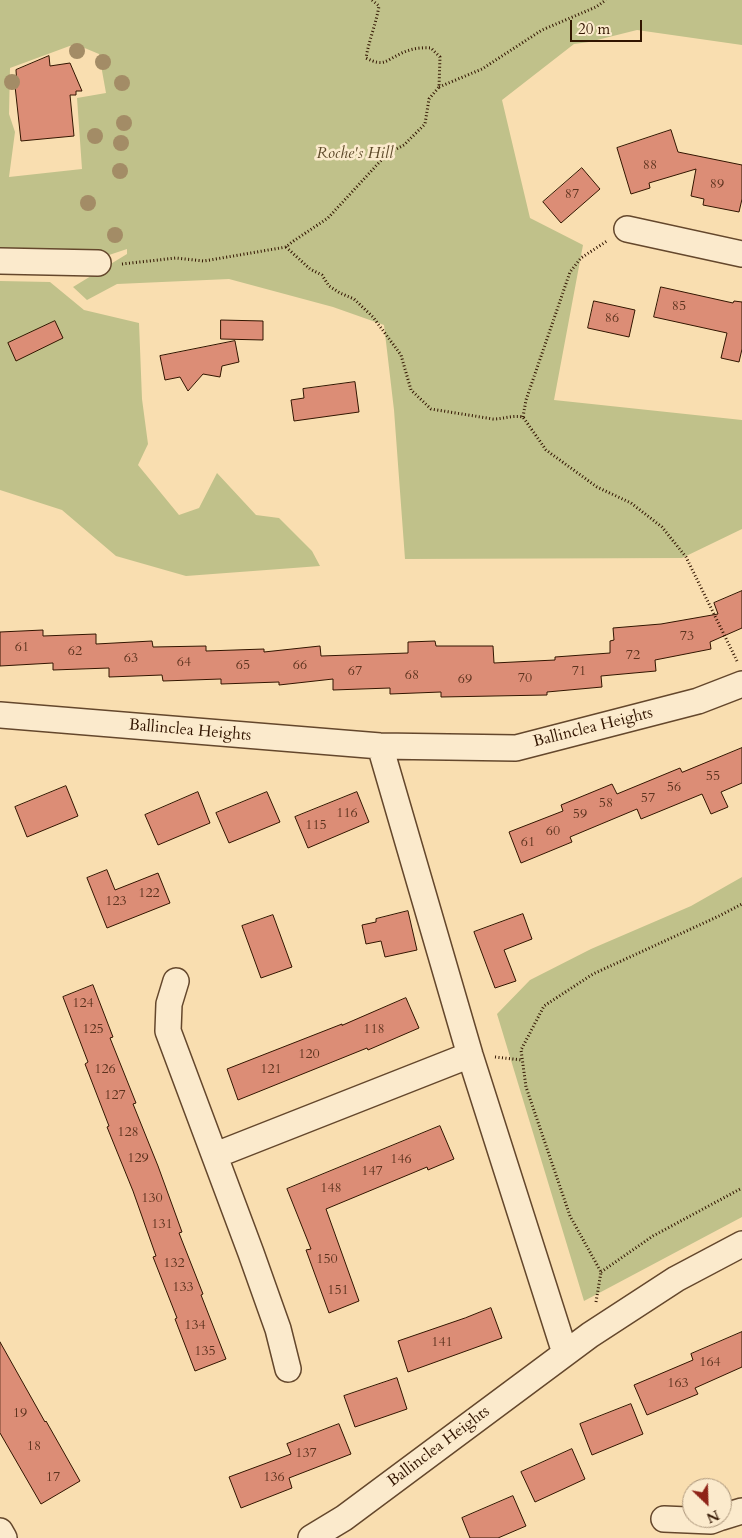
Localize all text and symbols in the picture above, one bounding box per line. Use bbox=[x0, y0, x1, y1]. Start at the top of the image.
scale bar bbox=[572, 10, 644, 42]
text: 20 m bbox=[578, 19, 610, 39]
park label: Roche's Hill bbox=[317, 144, 393, 164]
house number: 88 bbox=[643, 158, 657, 174]
house number: 89 bbox=[710, 177, 724, 193]
house number: 87 bbox=[565, 187, 579, 203]
house number: 85 bbox=[672, 299, 686, 315]
house number: 86 bbox=[605, 311, 619, 327]
house number: 73 bbox=[680, 629, 694, 645]
house number: 61 bbox=[15, 640, 29, 656]
house number: 62 bbox=[68, 644, 82, 660]
house number: 72 bbox=[626, 648, 640, 664]
house number: 63 bbox=[124, 651, 138, 667]
house number: 64 bbox=[177, 655, 191, 671]
house number: 65 bbox=[236, 658, 250, 674]
house number: 66 bbox=[293, 658, 307, 674]
house number: 67 bbox=[348, 664, 362, 680]
house number: 71 bbox=[572, 664, 586, 680]
house number: 68 bbox=[405, 668, 419, 684]
house number: 70 bbox=[518, 671, 532, 687]
house number: 69 bbox=[458, 672, 472, 688]
street label: Ballinclea Heights bbox=[531, 704, 655, 752]
street label: Ballinclea Heights bbox=[128, 716, 252, 746]
house number: 55 bbox=[706, 769, 720, 785]
house number: 56 bbox=[667, 780, 681, 796]
house number: 57 bbox=[641, 791, 655, 807]
house number: 58 bbox=[599, 796, 613, 812]
house number: 116 bbox=[336, 806, 358, 822]
house number: 59 bbox=[573, 807, 587, 823]
house number: 115 bbox=[305, 818, 327, 834]
house number: 60 bbox=[546, 824, 560, 840]
house number: 61 bbox=[521, 835, 535, 851]
house number: 122 bbox=[138, 886, 160, 902]
house number: 123 bbox=[105, 894, 127, 910]
house number: 124 bbox=[72, 996, 94, 1012]
house number: 125 bbox=[82, 1022, 104, 1038]
house number: 118 bbox=[363, 1022, 385, 1038]
house number: 120 bbox=[298, 1047, 320, 1063]
house number: 126 bbox=[94, 1062, 116, 1078]
house number: 121 bbox=[260, 1062, 282, 1078]
house number: 127 bbox=[104, 1088, 126, 1104]
house number: 128 bbox=[117, 1125, 139, 1141]
house number: 129 bbox=[127, 1151, 149, 1167]
house number: 146 bbox=[390, 1152, 412, 1168]
house number: 147 bbox=[361, 1164, 383, 1180]
house number: 148 bbox=[320, 1181, 342, 1197]
house number: 130 bbox=[141, 1191, 163, 1207]
house number: 131 bbox=[151, 1217, 173, 1233]
house number: 150 bbox=[316, 1252, 338, 1268]
house number: 132 bbox=[163, 1256, 185, 1272]
house number: 133 bbox=[172, 1280, 194, 1296]
house number: 151 bbox=[327, 1283, 349, 1299]
house number: 134 bbox=[184, 1318, 206, 1334]
house number: 141 bbox=[431, 1335, 453, 1351]
house number: 135 bbox=[194, 1344, 216, 1360]
house number: 164 bbox=[699, 1355, 721, 1371]
house number: 163 bbox=[667, 1376, 689, 1392]
street label: Ballinclea Heights bbox=[384, 1402, 494, 1492]
house number: 19 bbox=[13, 1406, 27, 1422]
house number: 18 bbox=[27, 1439, 41, 1455]
house number: 137 bbox=[295, 1446, 317, 1462]
house number: 17 bbox=[46, 1470, 60, 1486]
house number: 136 bbox=[263, 1470, 285, 1486]
north arrow bbox=[682, 1478, 732, 1528]
text: N bbox=[703, 1505, 722, 1527]

